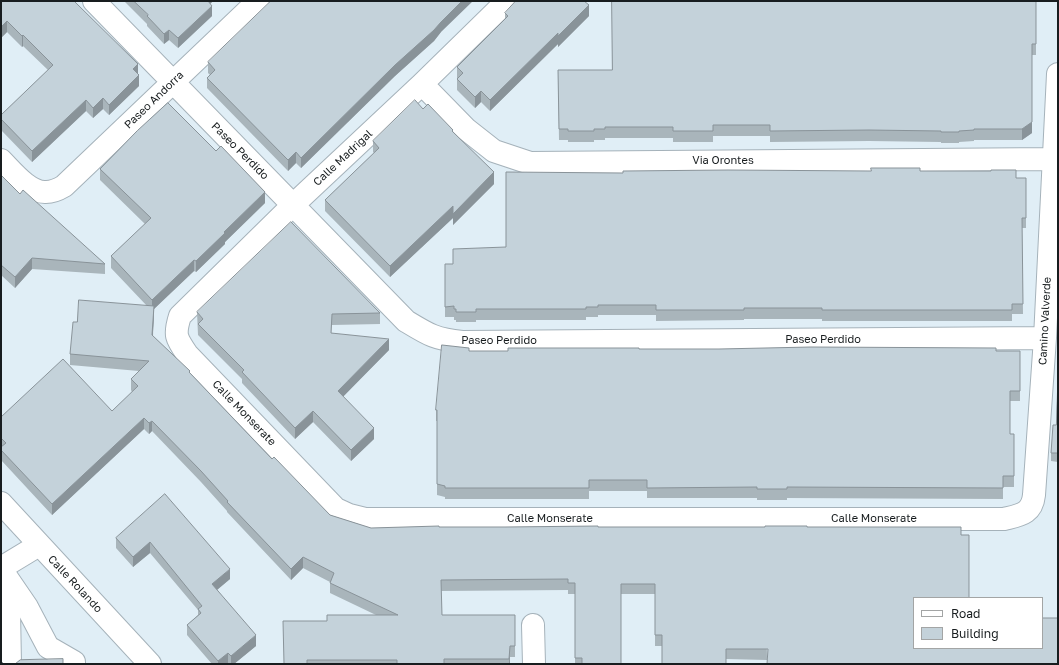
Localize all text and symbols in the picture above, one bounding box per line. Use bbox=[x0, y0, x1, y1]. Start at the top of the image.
street label: Paseo Andorra bbox=[122, 68, 186, 132]
street label: Paseo Perdido bbox=[209, 120, 271, 182]
street label: Calle Madrigal bbox=[311, 127, 375, 189]
street label: Via Orontes bbox=[692, 154, 754, 168]
street label: Camino Valverde bbox=[1036, 277, 1054, 365]
street label: Paseo Perdido bbox=[785, 333, 861, 347]
street label: Paseo Perdido bbox=[461, 334, 537, 348]
street label: Calle Monserate bbox=[209, 378, 279, 448]
street label: Calle Monserate bbox=[507, 512, 593, 526]
street label: Calle Monserate bbox=[831, 512, 917, 526]
street label: Calle Rolando bbox=[45, 553, 105, 615]
legend bbox=[913, 597, 1043, 649]
text: Road bbox=[951, 606, 980, 621]
text: Building bbox=[951, 626, 999, 641]

